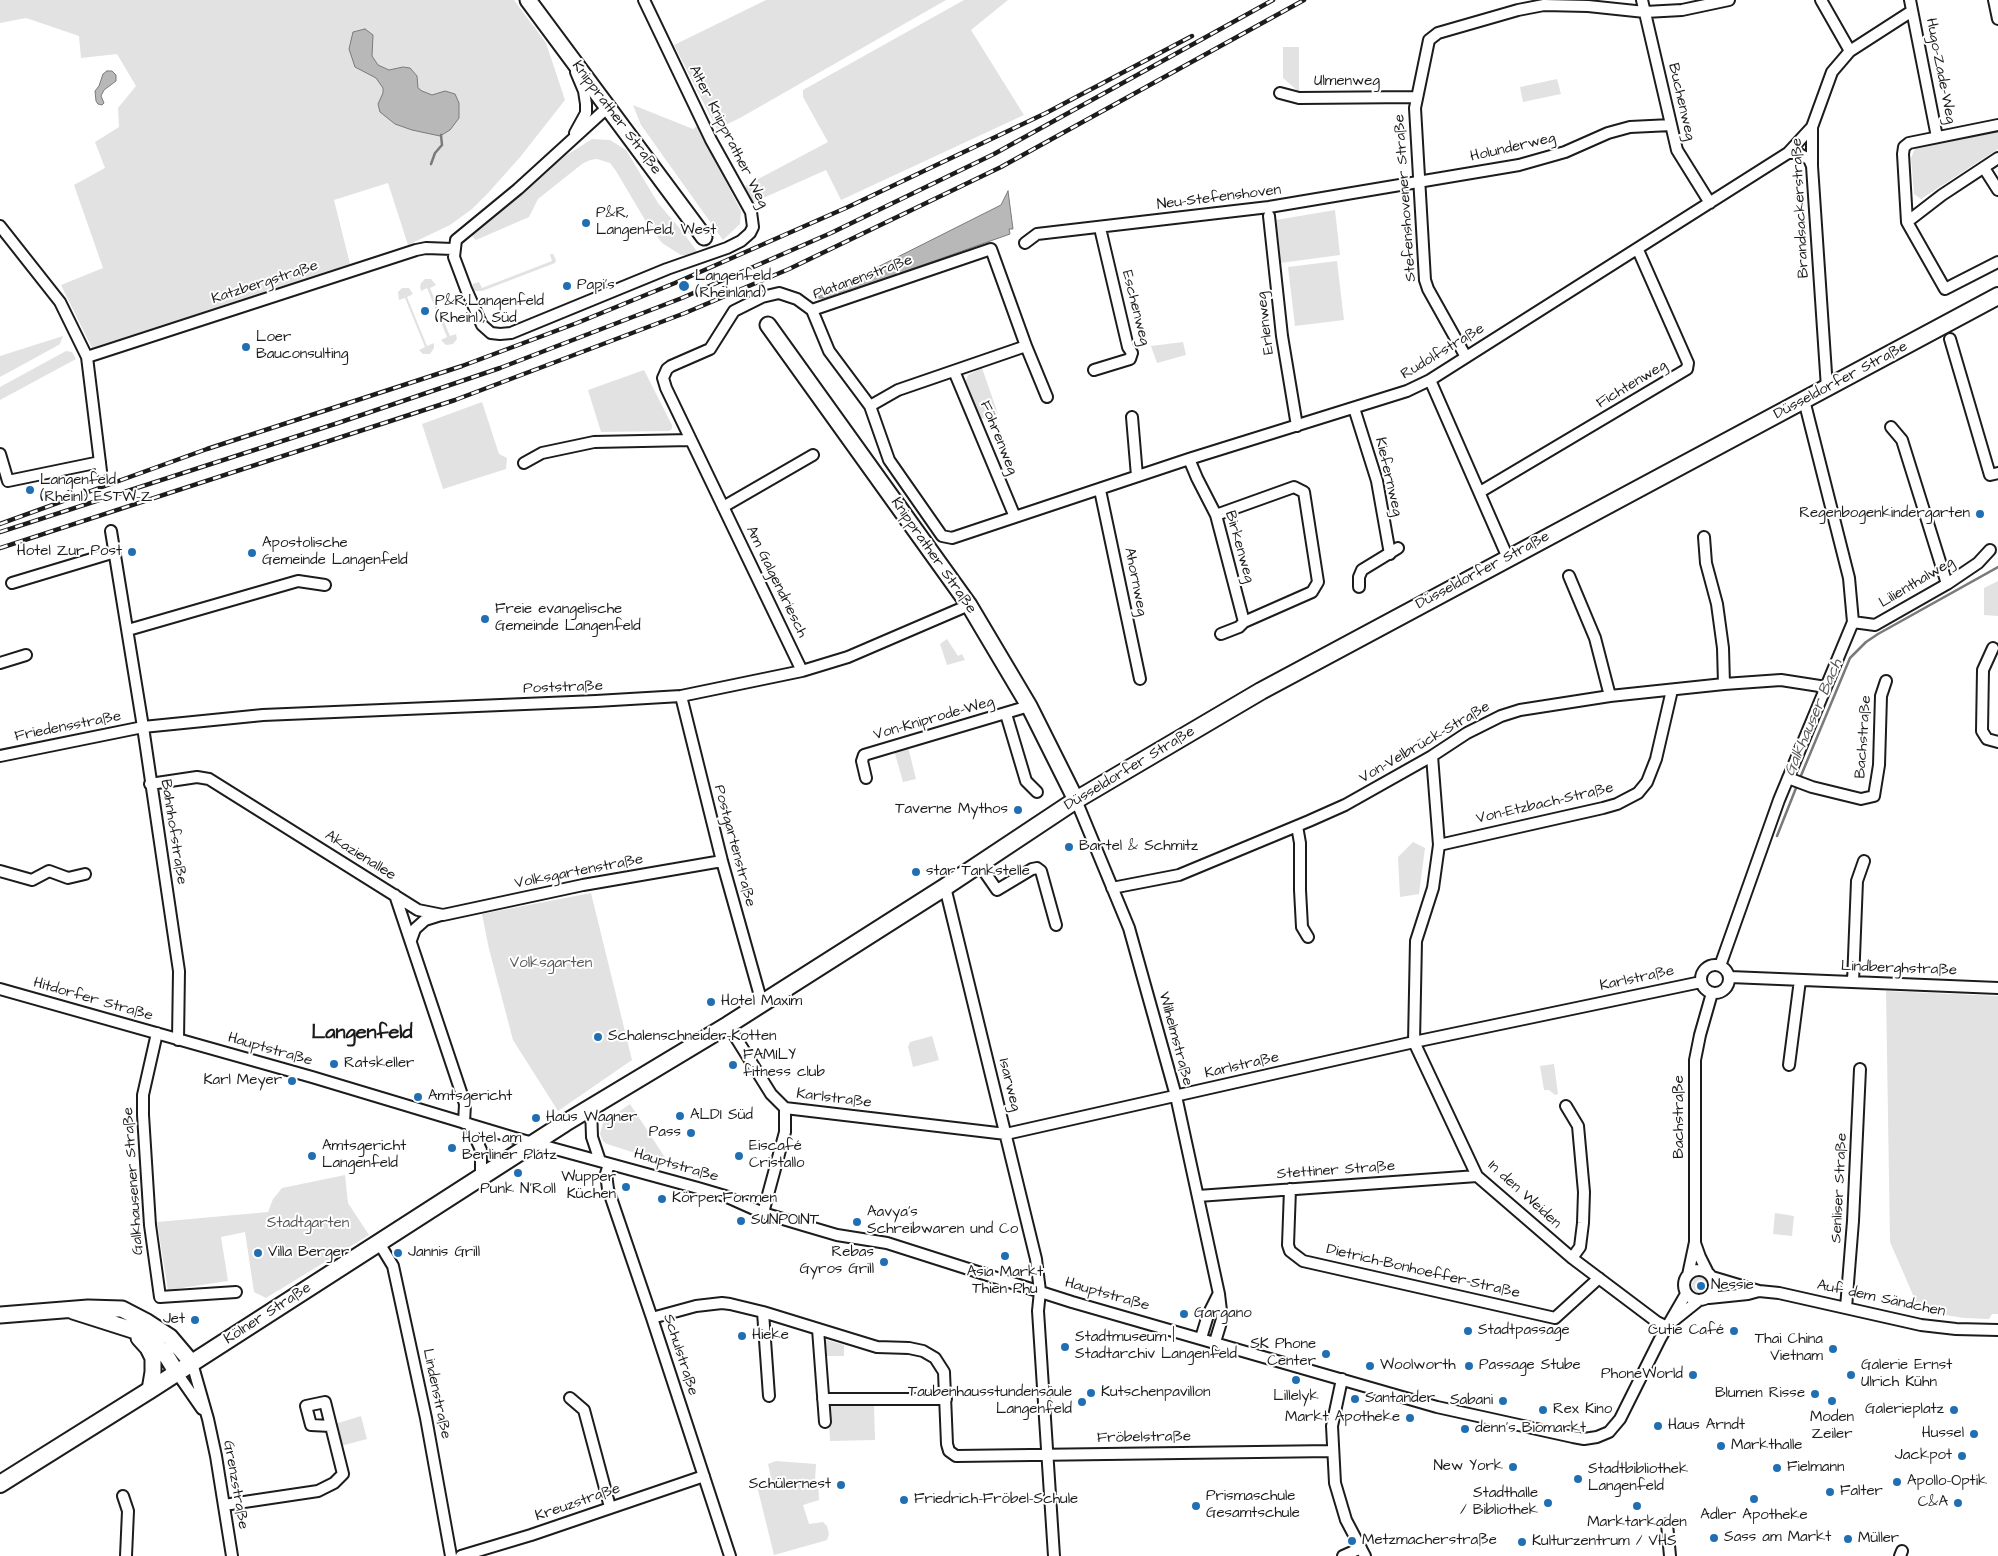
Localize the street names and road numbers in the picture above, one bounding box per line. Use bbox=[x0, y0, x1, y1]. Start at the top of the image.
street label: Hugo-Zade-Weg bbox=[1921, 17, 1959, 125]
street label: Knipprather Straße bbox=[567, 58, 665, 178]
street label: Buchenweg bbox=[1663, 62, 1699, 142]
street label: Alter Knipprather Weg bbox=[684, 63, 772, 211]
street label: Ulmenweg bbox=[1314, 73, 1380, 91]
street label: Stefenshovener Straße bbox=[1391, 114, 1421, 282]
street label: Holunderweg bbox=[1469, 129, 1557, 167]
street label: Brandsackerstraße bbox=[1788, 137, 1814, 279]
street label: Neu-Stefenshoven bbox=[1156, 181, 1282, 215]
street label: Platanenstraße bbox=[811, 252, 915, 304]
street label: Katzbergstraße bbox=[209, 257, 321, 309]
street label: Eschenweg bbox=[1117, 269, 1153, 347]
street label: Erlenweg bbox=[1253, 291, 1279, 355]
street label: Rudolfstraße bbox=[1398, 320, 1488, 384]
street label: Düsseldorfer Straße bbox=[1771, 338, 1911, 424]
street label: Fichtenweg bbox=[1593, 357, 1671, 413]
street label: Föhrenweg bbox=[975, 398, 1021, 478]
street label: Kiefernweg bbox=[1370, 436, 1406, 518]
street label: Knipprather Straße bbox=[886, 494, 980, 618]
street label: Birkenweg bbox=[1220, 509, 1258, 585]
street label: Am Galgendriesch bbox=[741, 523, 811, 641]
street label: Düsseldorfer Straße bbox=[1413, 528, 1553, 614]
street label: Ahornweg bbox=[1120, 546, 1150, 618]
street label: Lilienthalweg bbox=[1876, 554, 1958, 612]
street label: Poststraße bbox=[523, 678, 603, 698]
street label: Von-Kniprode-Weg bbox=[872, 693, 996, 745]
street label: Bachstraße bbox=[1852, 695, 1876, 779]
street label: Von-Velbrück-Straße bbox=[1356, 698, 1494, 788]
street label: Friedensstraße bbox=[13, 708, 123, 746]
street label: Düsseldorfer Straße bbox=[1062, 723, 1198, 815]
street label: Bahnhofstraße bbox=[156, 778, 190, 886]
street label: Von-Etzbach-Straße bbox=[1475, 779, 1615, 829]
street label: Postgartenstraße bbox=[709, 783, 759, 909]
street label: Akazienallee bbox=[321, 827, 399, 885]
street label: Volksgartenstraße bbox=[513, 851, 645, 893]
street label: Lindberghstraße bbox=[1841, 958, 1957, 980]
street label: Karlstraße bbox=[1598, 962, 1676, 996]
street label: Hitdorfer Straße bbox=[31, 974, 155, 1026]
street label: Wilhelmstraße bbox=[1154, 990, 1196, 1088]
street label: Hauptstraße bbox=[226, 1029, 314, 1071]
street label: Karlstraße bbox=[1203, 1049, 1281, 1083]
street label: Isarweg bbox=[994, 1057, 1024, 1113]
street label: Bachstraße bbox=[1671, 1075, 1689, 1159]
street label: Karlstraße bbox=[795, 1085, 873, 1113]
street label: Galkhausener Straße bbox=[120, 1106, 148, 1256]
street label: Senliser Straße bbox=[1828, 1133, 1852, 1243]
street label: Hauptstraße bbox=[632, 1145, 720, 1187]
street label: In den Weiden bbox=[1483, 1157, 1565, 1233]
street label: Stettiner Straße bbox=[1276, 1158, 1396, 1184]
street label: Dietrich-Bonhoeffer-Straße bbox=[1324, 1241, 1522, 1303]
street label: Hauptstraße bbox=[1063, 1274, 1151, 1316]
street label: Auf dem Sändchen bbox=[1815, 1277, 1947, 1321]
street label: Kölner Straße bbox=[221, 1279, 315, 1349]
street label: Schulstraße bbox=[658, 1312, 702, 1398]
street label: Lindenstraße bbox=[418, 1347, 454, 1441]
street label: Fröbelstraße bbox=[1097, 1428, 1191, 1448]
street label: Grenzstraße bbox=[218, 1439, 252, 1531]
street label: Kreuzstraße bbox=[533, 1480, 623, 1526]

